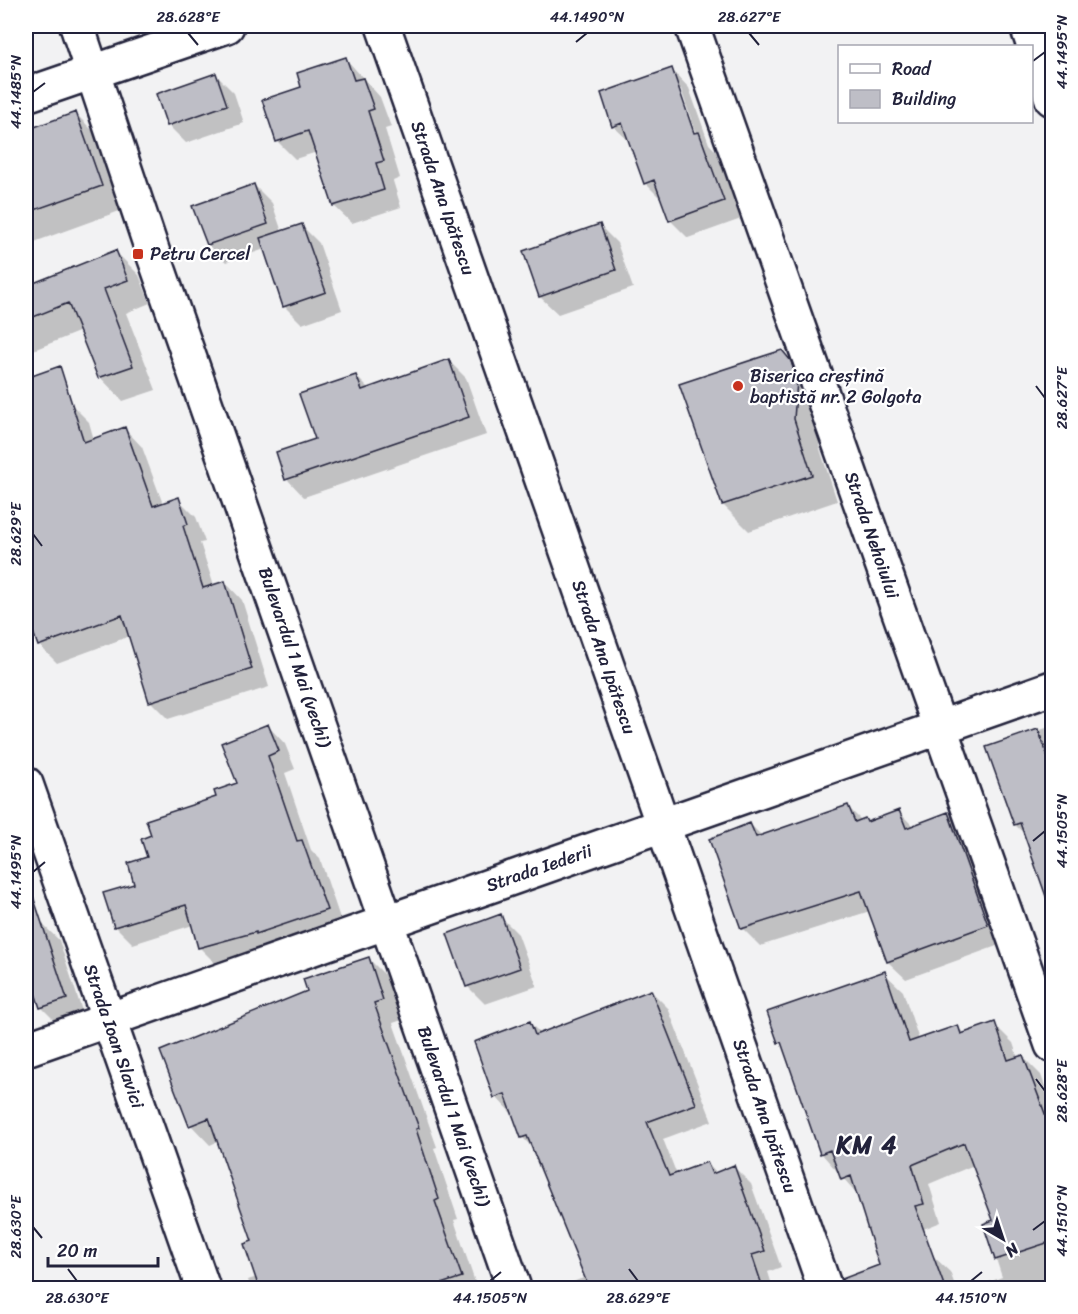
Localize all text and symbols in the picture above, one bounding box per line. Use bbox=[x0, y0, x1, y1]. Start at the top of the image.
text: 28.628°E bbox=[156, 4, 221, 30]
text: 44.1490°N bbox=[550, 4, 625, 30]
text: 28.627°E bbox=[718, 4, 782, 30]
text: 44.1495°N bbox=[1049, 14, 1075, 89]
legend bbox=[838, 45, 1033, 123]
text: Road bbox=[892, 53, 932, 85]
text: 44.1485°N bbox=[3, 54, 29, 129]
text: Building bbox=[892, 83, 956, 115]
street label: Strada Ana Ipătescu bbox=[402, 116, 485, 280]
place label: Petru Cercel bbox=[150, 238, 251, 270]
marker: Petru Cercel bbox=[131, 247, 145, 261]
place label: Biserica creștină baptistă nr. 2 Golgota bbox=[750, 360, 921, 413]
text: 28.627°E bbox=[1049, 365, 1075, 429]
marker: Biserica creștină baptistă nr. 2 Golgota bbox=[731, 379, 745, 393]
street label: Strada Nehoiului bbox=[835, 467, 909, 604]
text: 28.629°E bbox=[3, 501, 29, 566]
street label: Bulevardul 1 Mai (vechi) bbox=[249, 563, 341, 753]
street label: Strada Ana Ipătescu bbox=[563, 575, 646, 739]
text: 44.1505°N bbox=[1049, 793, 1075, 868]
text: 44.1495°N bbox=[3, 834, 29, 909]
street label: Strada Iederii bbox=[481, 835, 597, 901]
street label: Strada Ioan Slavici bbox=[74, 959, 154, 1114]
street label: Bulevardul 1 Mai (vechi) bbox=[408, 1022, 500, 1212]
street label: Strada Ana Ipătescu bbox=[724, 1034, 807, 1198]
text: 28.628°E bbox=[1049, 1058, 1075, 1123]
district label: KM 4 bbox=[835, 1124, 898, 1166]
text: 44.1510°N bbox=[1049, 1185, 1075, 1257]
text: 28.630°E bbox=[3, 1194, 29, 1259]
north arrow bbox=[973, 1209, 1033, 1269]
scale bar bbox=[48, 1230, 158, 1268]
text: 20 m bbox=[57, 1235, 97, 1267]
text: N bbox=[998, 1235, 1026, 1266]
text: 28.630°E bbox=[45, 1285, 110, 1311]
text: 44.1505°N bbox=[453, 1285, 528, 1311]
text: 28.629°E bbox=[606, 1285, 671, 1311]
text: 44.1510°N bbox=[935, 1285, 1007, 1311]

